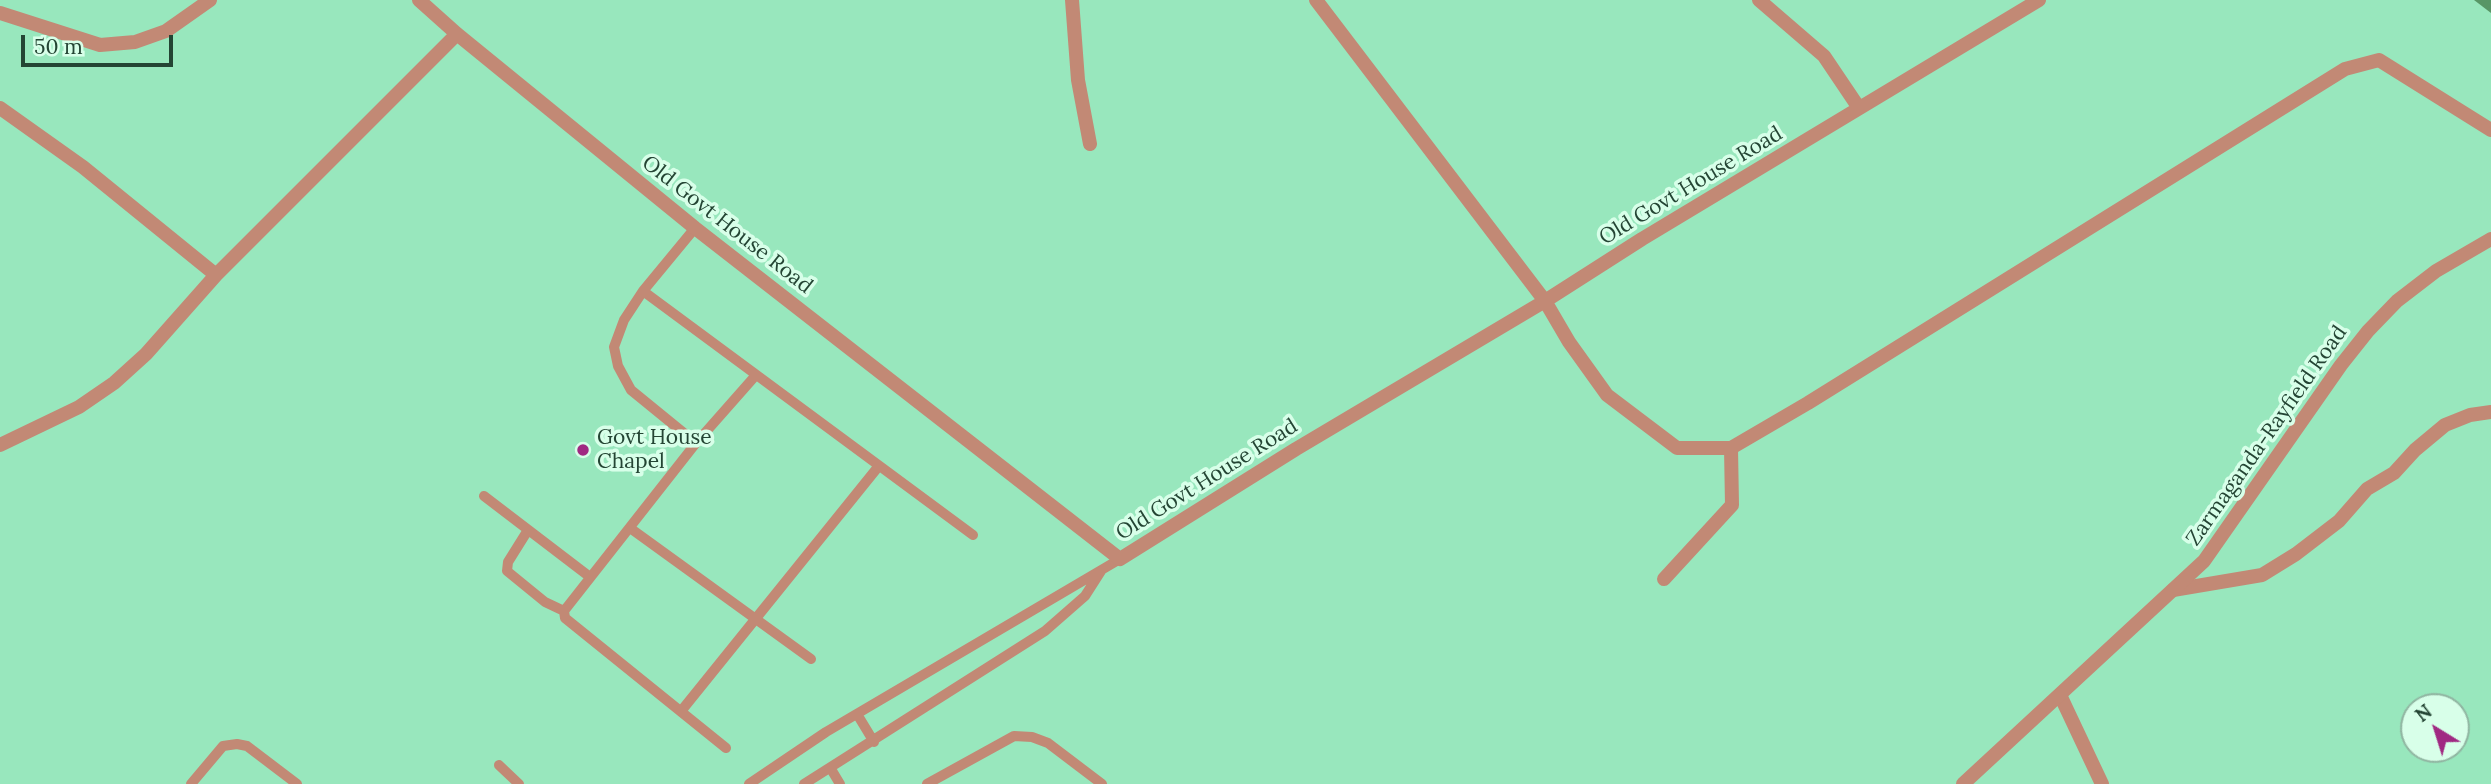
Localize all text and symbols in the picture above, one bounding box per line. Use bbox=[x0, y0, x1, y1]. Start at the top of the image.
scale bar bbox=[24, 21, 177, 65]
text: 50 m bbox=[34, 33, 83, 60]
street label: Old Govt House Road bbox=[1595, 121, 1787, 251]
street label: Old Govt House Road bbox=[637, 151, 817, 299]
street label: Zarmaganda-Rayfield Road bbox=[2181, 321, 2353, 551]
street label: Old Govt House Road bbox=[1112, 414, 1302, 546]
place label: Govt House Chapel bbox=[597, 425, 712, 475]
marker: Govt House Chapel bbox=[575, 442, 591, 458]
north arrow bbox=[2400, 693, 2470, 763]
text: N bbox=[2410, 699, 2436, 727]

